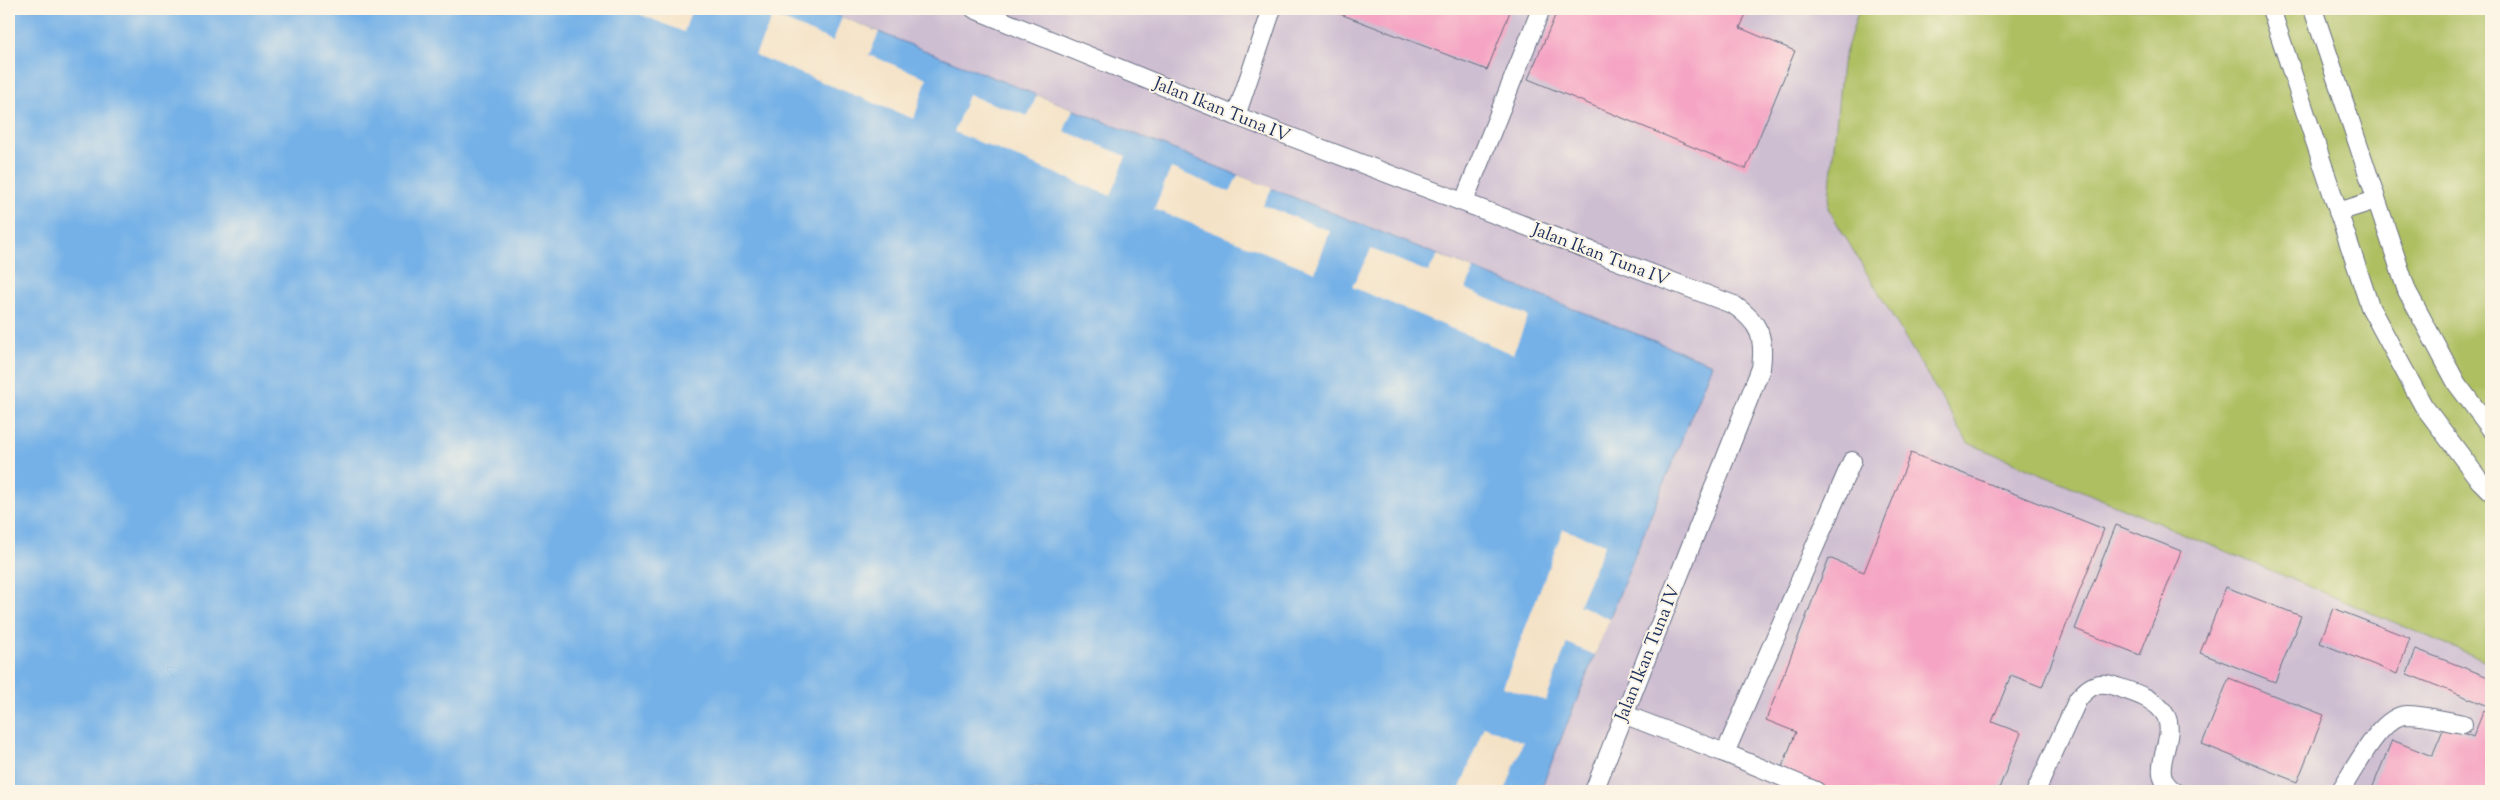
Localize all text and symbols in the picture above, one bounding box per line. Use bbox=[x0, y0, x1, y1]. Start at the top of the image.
street label: Jalan Ikan Tuna IV bbox=[1148, 71, 1294, 150]
street label: Jalan Ikan Tuna IV bbox=[1527, 217, 1673, 294]
street label: Jalan Ikan Tuna IV bbox=[1609, 581, 1688, 727]

